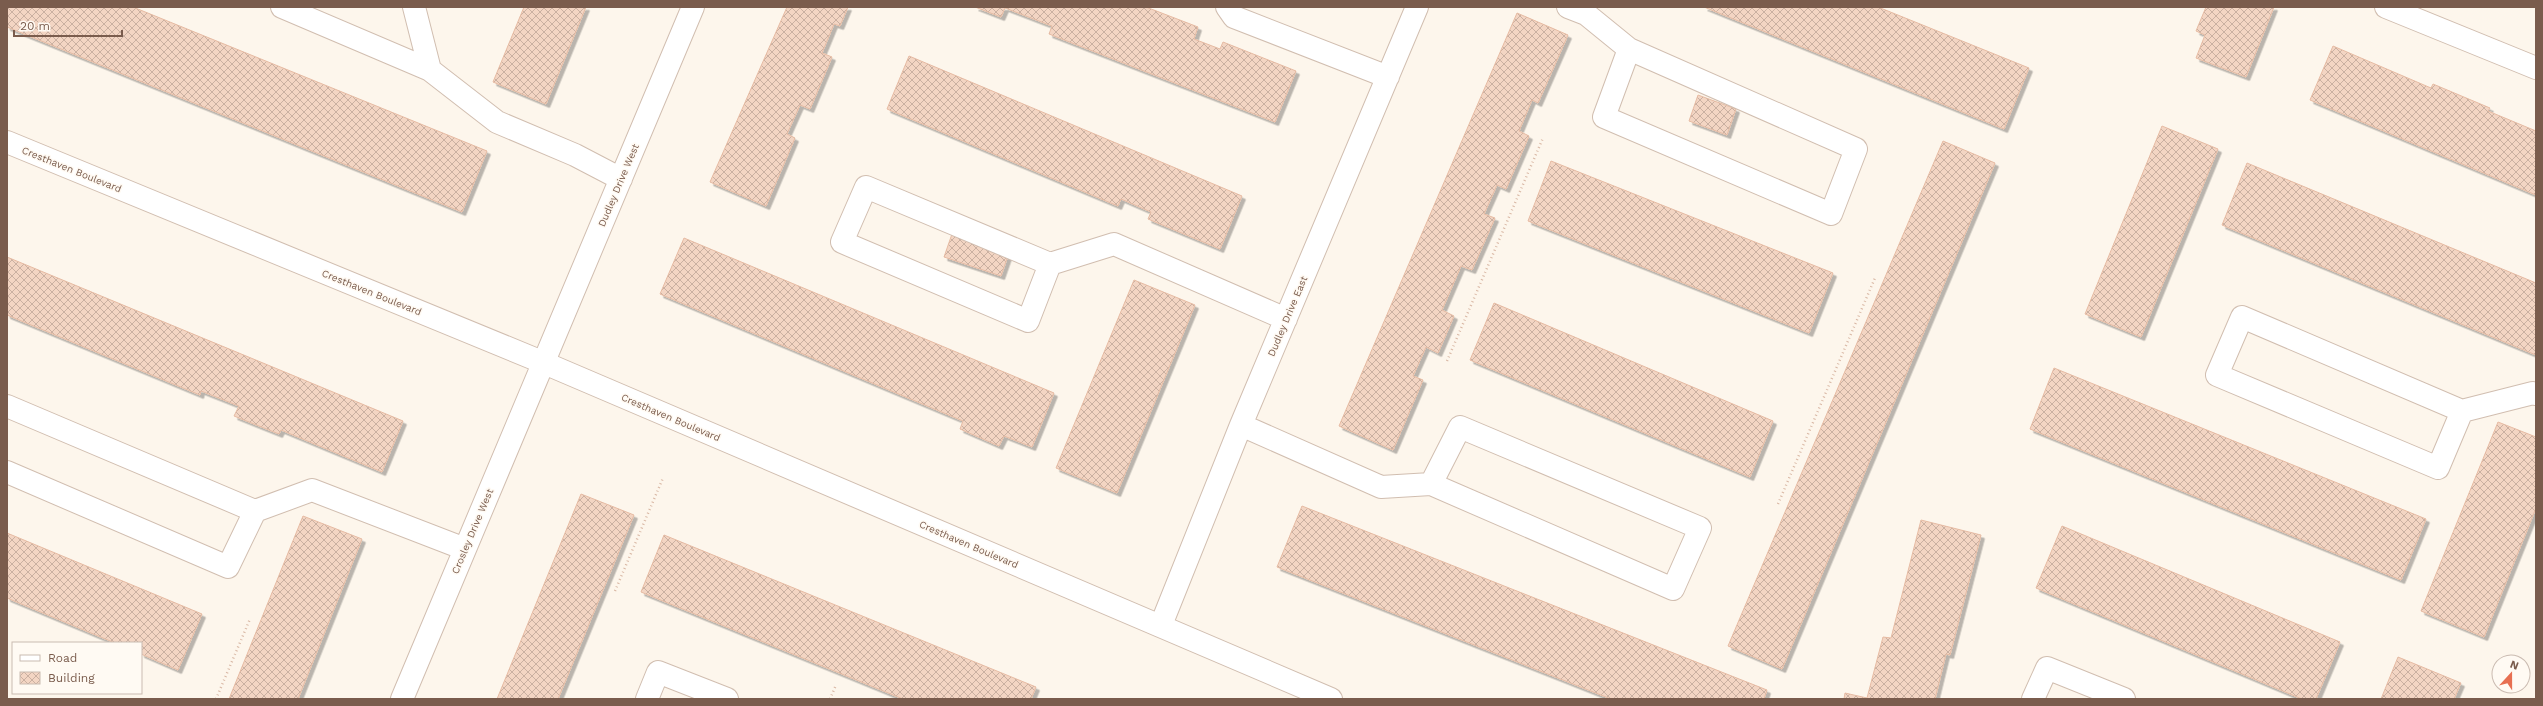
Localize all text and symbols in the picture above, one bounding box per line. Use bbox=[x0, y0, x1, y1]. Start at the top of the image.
scale bar bbox=[14, 12, 122, 38]
text: 20 m bbox=[20, 19, 50, 33]
street label: Dudley Drive West bbox=[596, 141, 641, 228]
street label: Cresthaven Boulevard bbox=[20, 144, 123, 195]
street label: Cresthaven Boulevard bbox=[320, 267, 423, 318]
street label: Dudley Drive East bbox=[1266, 274, 1310, 358]
street label: Cresthaven Boulevard bbox=[620, 392, 722, 443]
street label: Crosley Drive West bbox=[450, 486, 496, 575]
street label: Cresthaven Boulevard bbox=[918, 519, 1020, 570]
legend bbox=[12, 642, 142, 694]
text: Road bbox=[48, 651, 77, 665]
north arrow bbox=[2491, 654, 2531, 694]
text: N bbox=[2508, 658, 2521, 673]
text: Building bbox=[48, 671, 95, 685]

